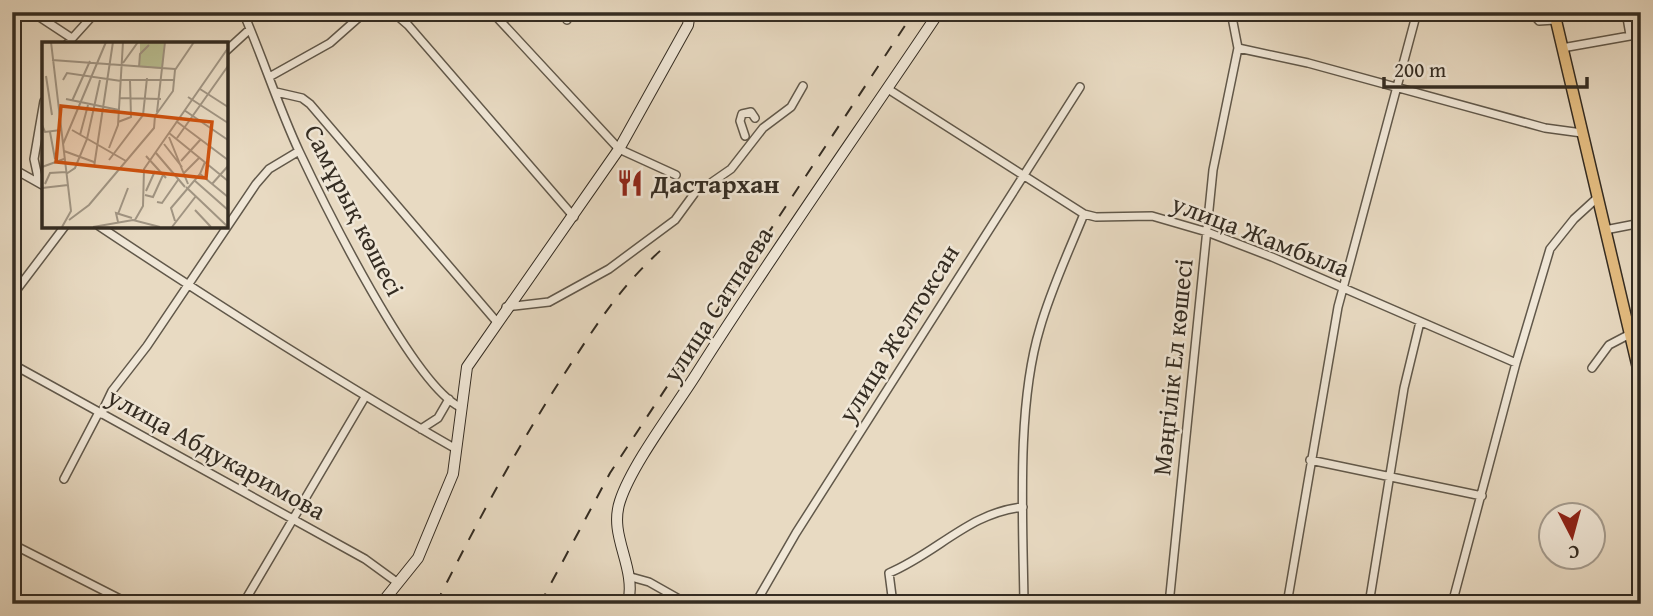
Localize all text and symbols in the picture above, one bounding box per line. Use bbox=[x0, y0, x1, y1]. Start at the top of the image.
inset map bbox=[42, 42, 228, 228]
scale bar bbox=[1384, 46, 1586, 90]
text: 200 m bbox=[1394, 54, 1446, 85]
street label: Самұрық көшесі bbox=[295, 117, 415, 303]
place label: Дастархан bbox=[650, 164, 780, 203]
restaurant icon: Дастархан bbox=[615, 168, 645, 198]
street label: улица Жамбыла bbox=[1165, 183, 1356, 287]
street label: улица Сатпаева bbox=[651, 218, 783, 391]
street label: улица Желтоксан bbox=[827, 236, 969, 431]
street label: Мәңгілік Ел көшесі bbox=[1141, 257, 1203, 477]
street label: улица Абдукаримова bbox=[100, 376, 334, 530]
north arrow bbox=[1538, 500, 1608, 570]
text: С bbox=[1567, 538, 1581, 567]

